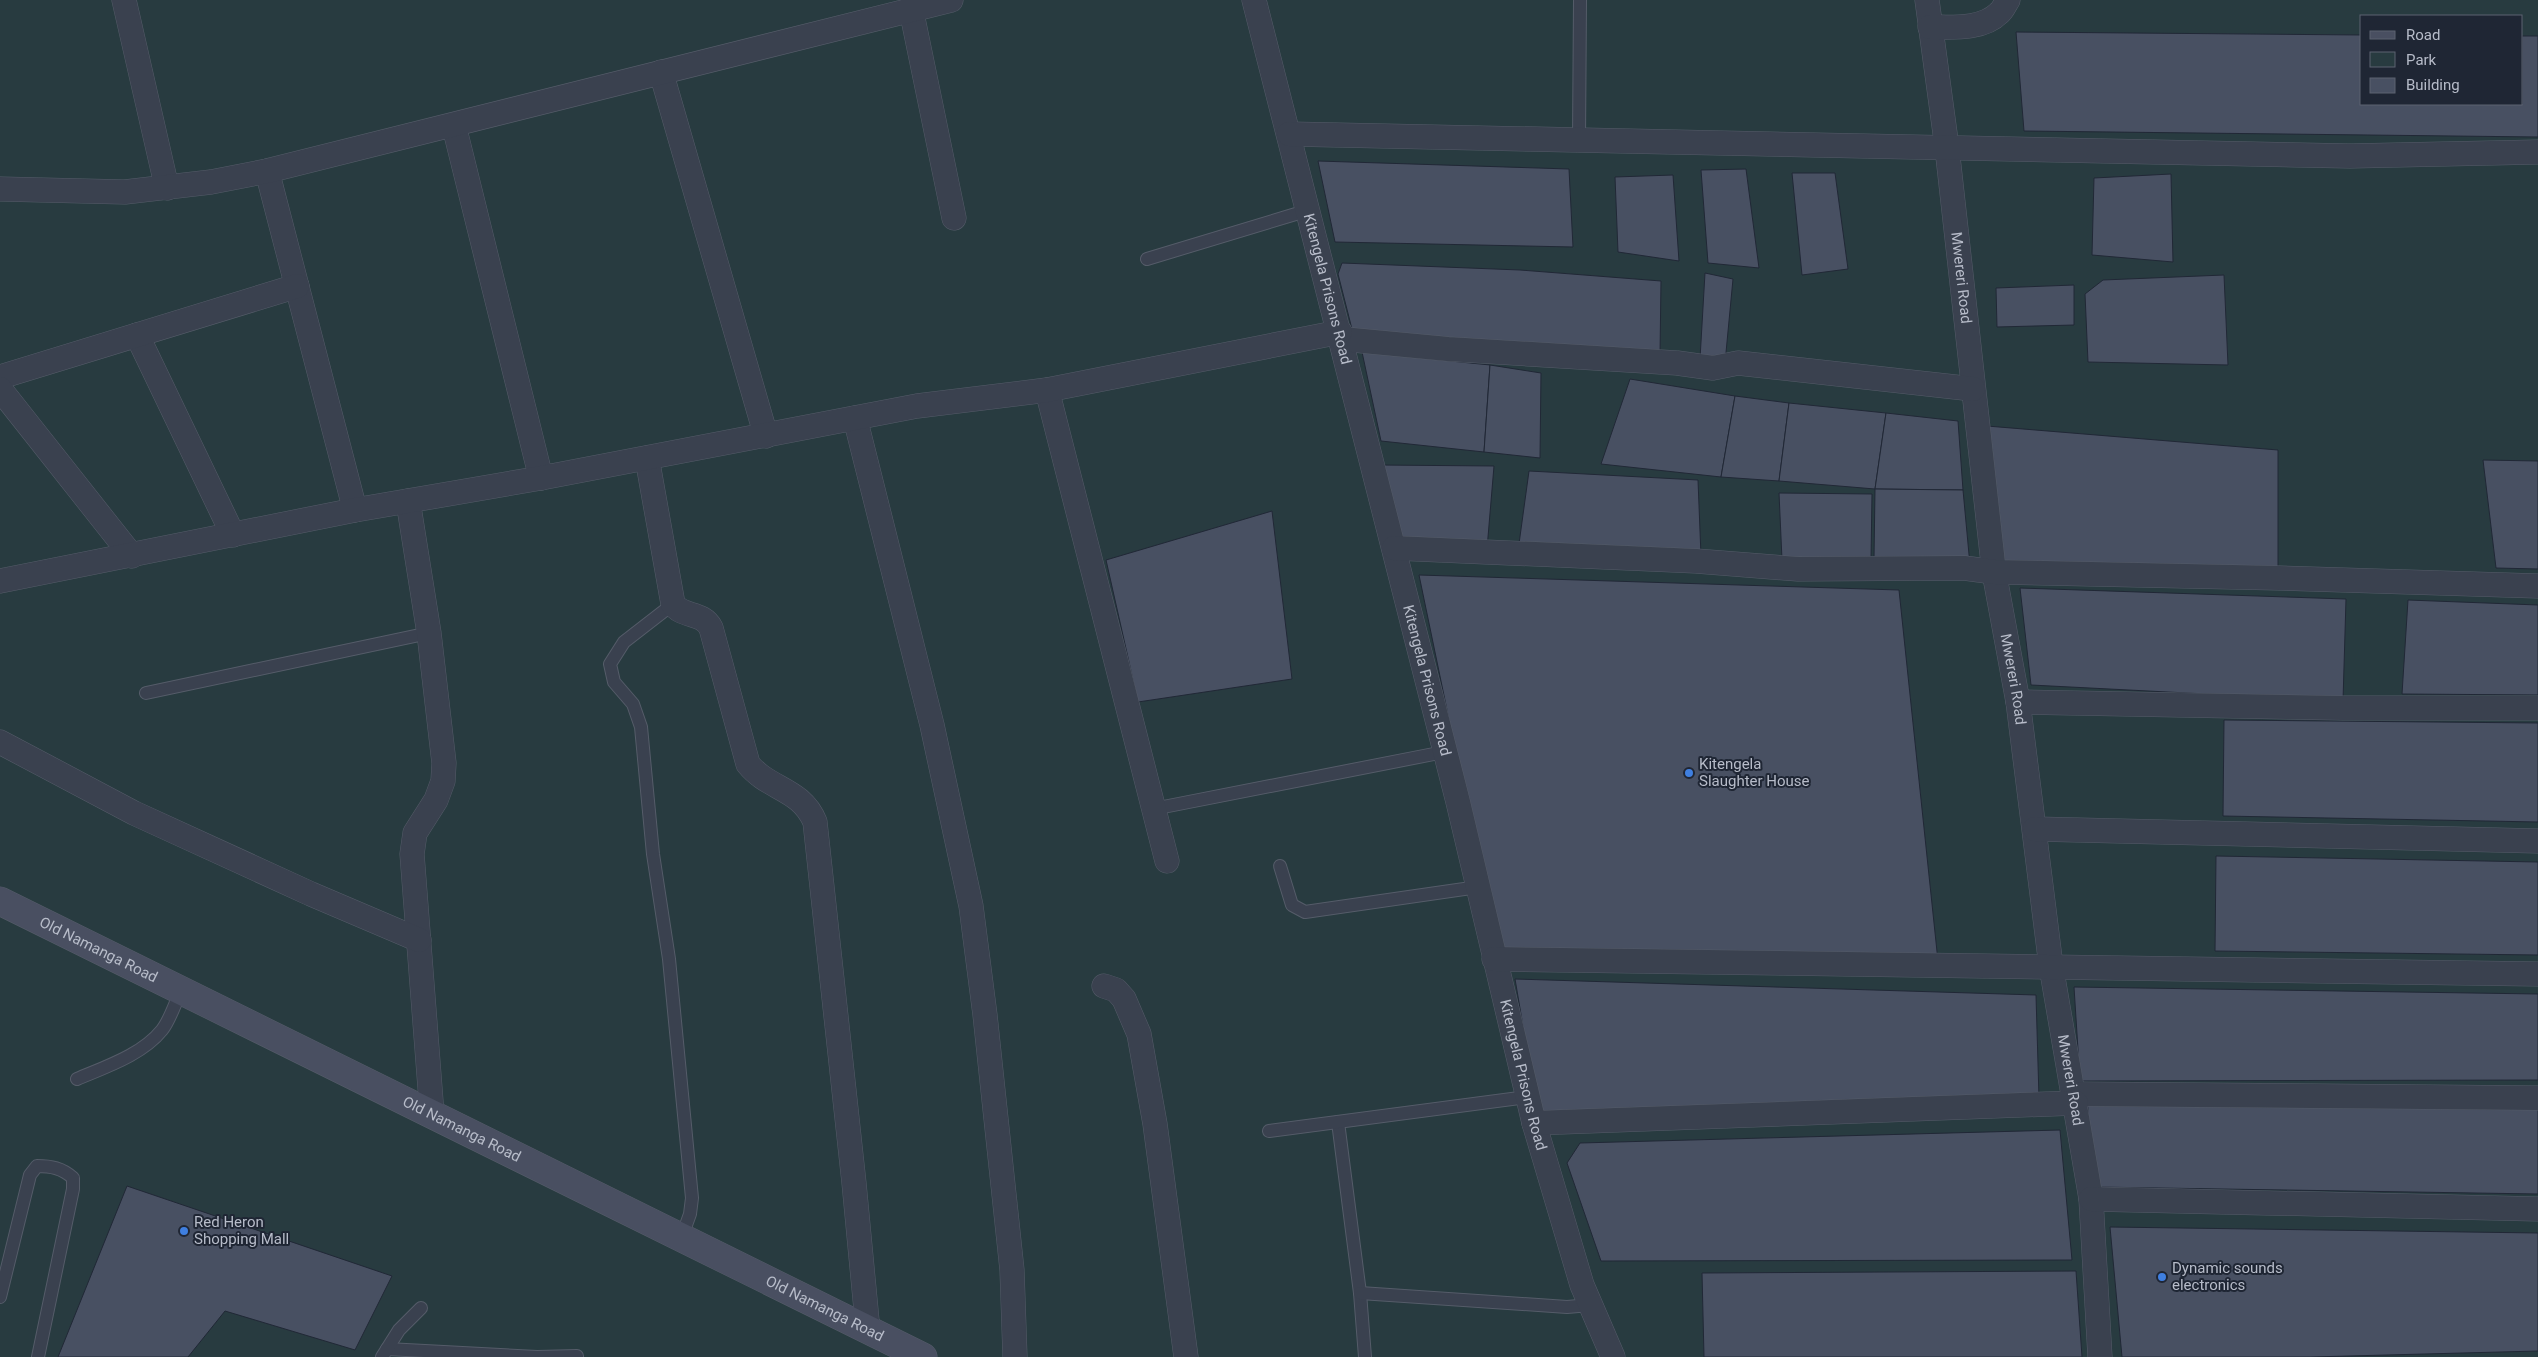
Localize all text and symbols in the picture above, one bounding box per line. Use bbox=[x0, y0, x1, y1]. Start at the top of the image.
legend bbox=[2360, 15, 2523, 105]
text: Road bbox=[2406, 26, 2440, 44]
text: Park bbox=[2406, 51, 2437, 69]
text: Building bbox=[2406, 76, 2460, 94]
street label: Kitengela Prisons Road bbox=[1300, 211, 1355, 366]
street label: Mwereri Road bbox=[1947, 231, 1975, 325]
street label: Kitengela Prisons Road bbox=[1399, 603, 1455, 758]
street label: Mwereri Road bbox=[1997, 632, 2030, 726]
place label: Kitengela Slaughter House bbox=[1699, 755, 1810, 790]
marker: Kitengela Slaughter House bbox=[1683, 767, 1695, 779]
street label: Old Namanga Road bbox=[37, 913, 161, 986]
street label: Kitengela Prisons Road bbox=[1496, 997, 1551, 1152]
street label: Mwereri Road bbox=[2054, 1033, 2087, 1127]
street label: Old Namanga Road bbox=[400, 1092, 524, 1166]
place label: Red Heron Shopping Mall bbox=[194, 1213, 289, 1248]
marker: Red Heron Shopping Mall bbox=[178, 1225, 190, 1237]
place label: Dynamic sounds electronics bbox=[2172, 1259, 2283, 1294]
marker: Dynamic sounds electronics bbox=[2156, 1271, 2168, 1283]
street label: Old Namanga Road bbox=[763, 1272, 887, 1345]

